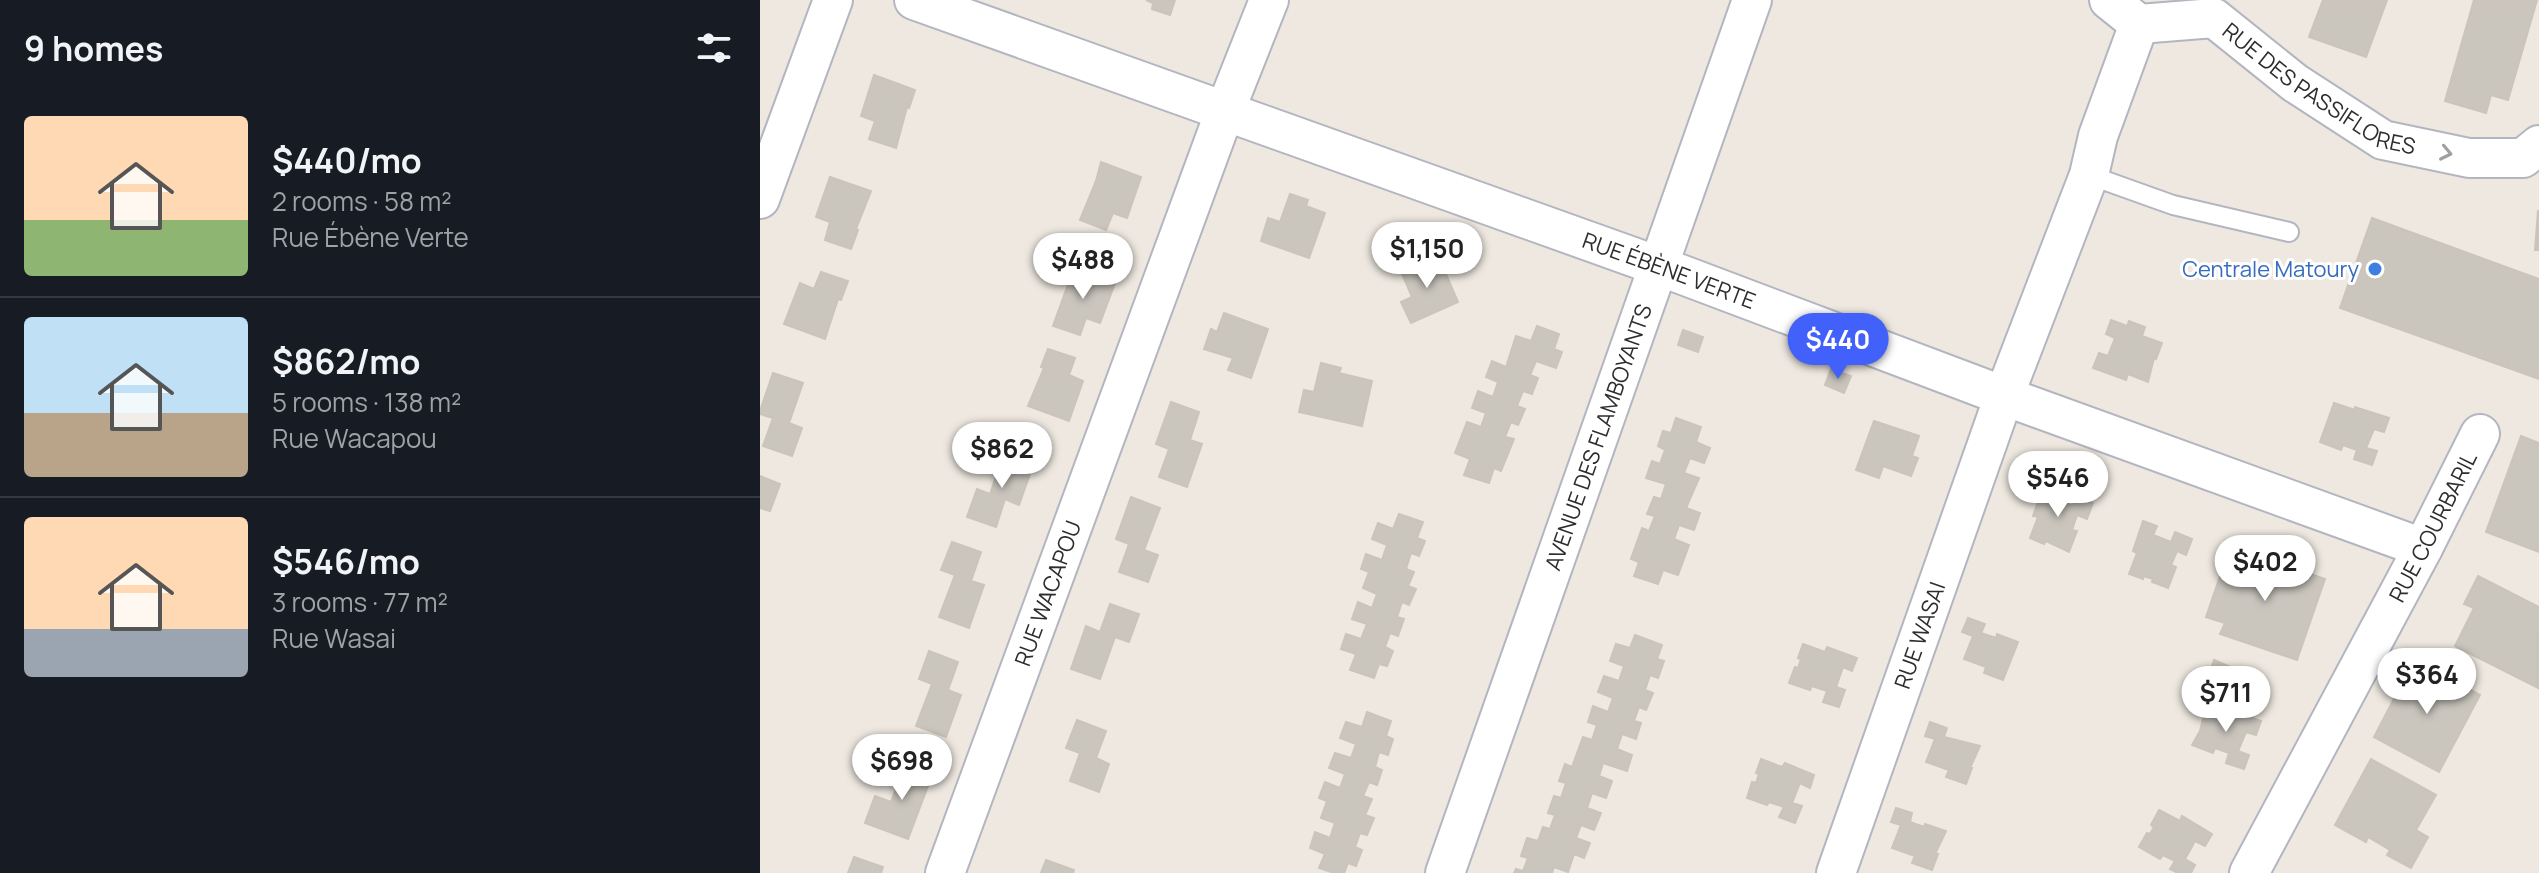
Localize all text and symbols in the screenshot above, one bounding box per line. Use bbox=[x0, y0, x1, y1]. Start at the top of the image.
street label: RUE DES PASSIFLORES bbox=[2216, 16, 2418, 161]
text: 9 homes bbox=[24, 25, 163, 71]
icon: filters bbox=[692, 26, 736, 70]
text: $440/mo bbox=[272, 137, 422, 183]
one-way arrow bbox=[2439, 144, 2453, 161]
icon: home bbox=[88, 148, 184, 244]
text: 2 rooms · 58 m² bbox=[272, 183, 452, 219]
text: Rue Ébène Verte bbox=[272, 219, 469, 255]
pin: $1,150 bbox=[1362, 222, 1492, 290]
street label: RUE ÉBÈNE VERTE bbox=[1578, 225, 1760, 316]
text: $1,150 bbox=[1389, 230, 1465, 266]
pin: $488 bbox=[1036, 233, 1130, 301]
text: $488 bbox=[1051, 241, 1115, 277]
place label: Centrale Matoury bbox=[2182, 254, 2359, 284]
marker: Centrale Matoury bbox=[2366, 260, 2384, 278]
street label: AVENUE DES FLAMBOYANTS bbox=[1538, 300, 1659, 574]
pin: $440 bbox=[1791, 313, 1885, 381]
text: $440 bbox=[1806, 321, 1870, 357]
text: $862/mo bbox=[272, 338, 421, 384]
icon: home bbox=[88, 349, 184, 445]
text: 5 rooms · 138 m² bbox=[272, 384, 461, 420]
text: Rue Wacapou bbox=[272, 420, 437, 456]
pin: $862 bbox=[955, 422, 1049, 490]
text: $862 bbox=[970, 430, 1034, 466]
street label: RUE COURBARIL bbox=[2382, 447, 2484, 607]
pin: $546 bbox=[2011, 451, 2105, 519]
text: $546 bbox=[2026, 459, 2090, 495]
street label: RUE WACAPOU bbox=[1007, 516, 1088, 670]
pin: $402 bbox=[2218, 535, 2312, 603]
text: $546/mo bbox=[272, 538, 420, 584]
text: $402 bbox=[2233, 543, 2297, 579]
icon: home bbox=[88, 549, 184, 645]
street label: RUE WASAI bbox=[1887, 578, 1952, 693]
text: 3 rooms · 77 m² bbox=[272, 584, 448, 620]
text: Rue Wasai bbox=[272, 620, 396, 656]
pin: $364 bbox=[2380, 648, 2474, 716]
text: $364 bbox=[2395, 656, 2459, 692]
pin: $711 bbox=[2179, 666, 2273, 734]
text: $711 bbox=[2200, 674, 2252, 710]
pin: $698 bbox=[855, 734, 949, 802]
text: $698 bbox=[870, 742, 934, 778]

